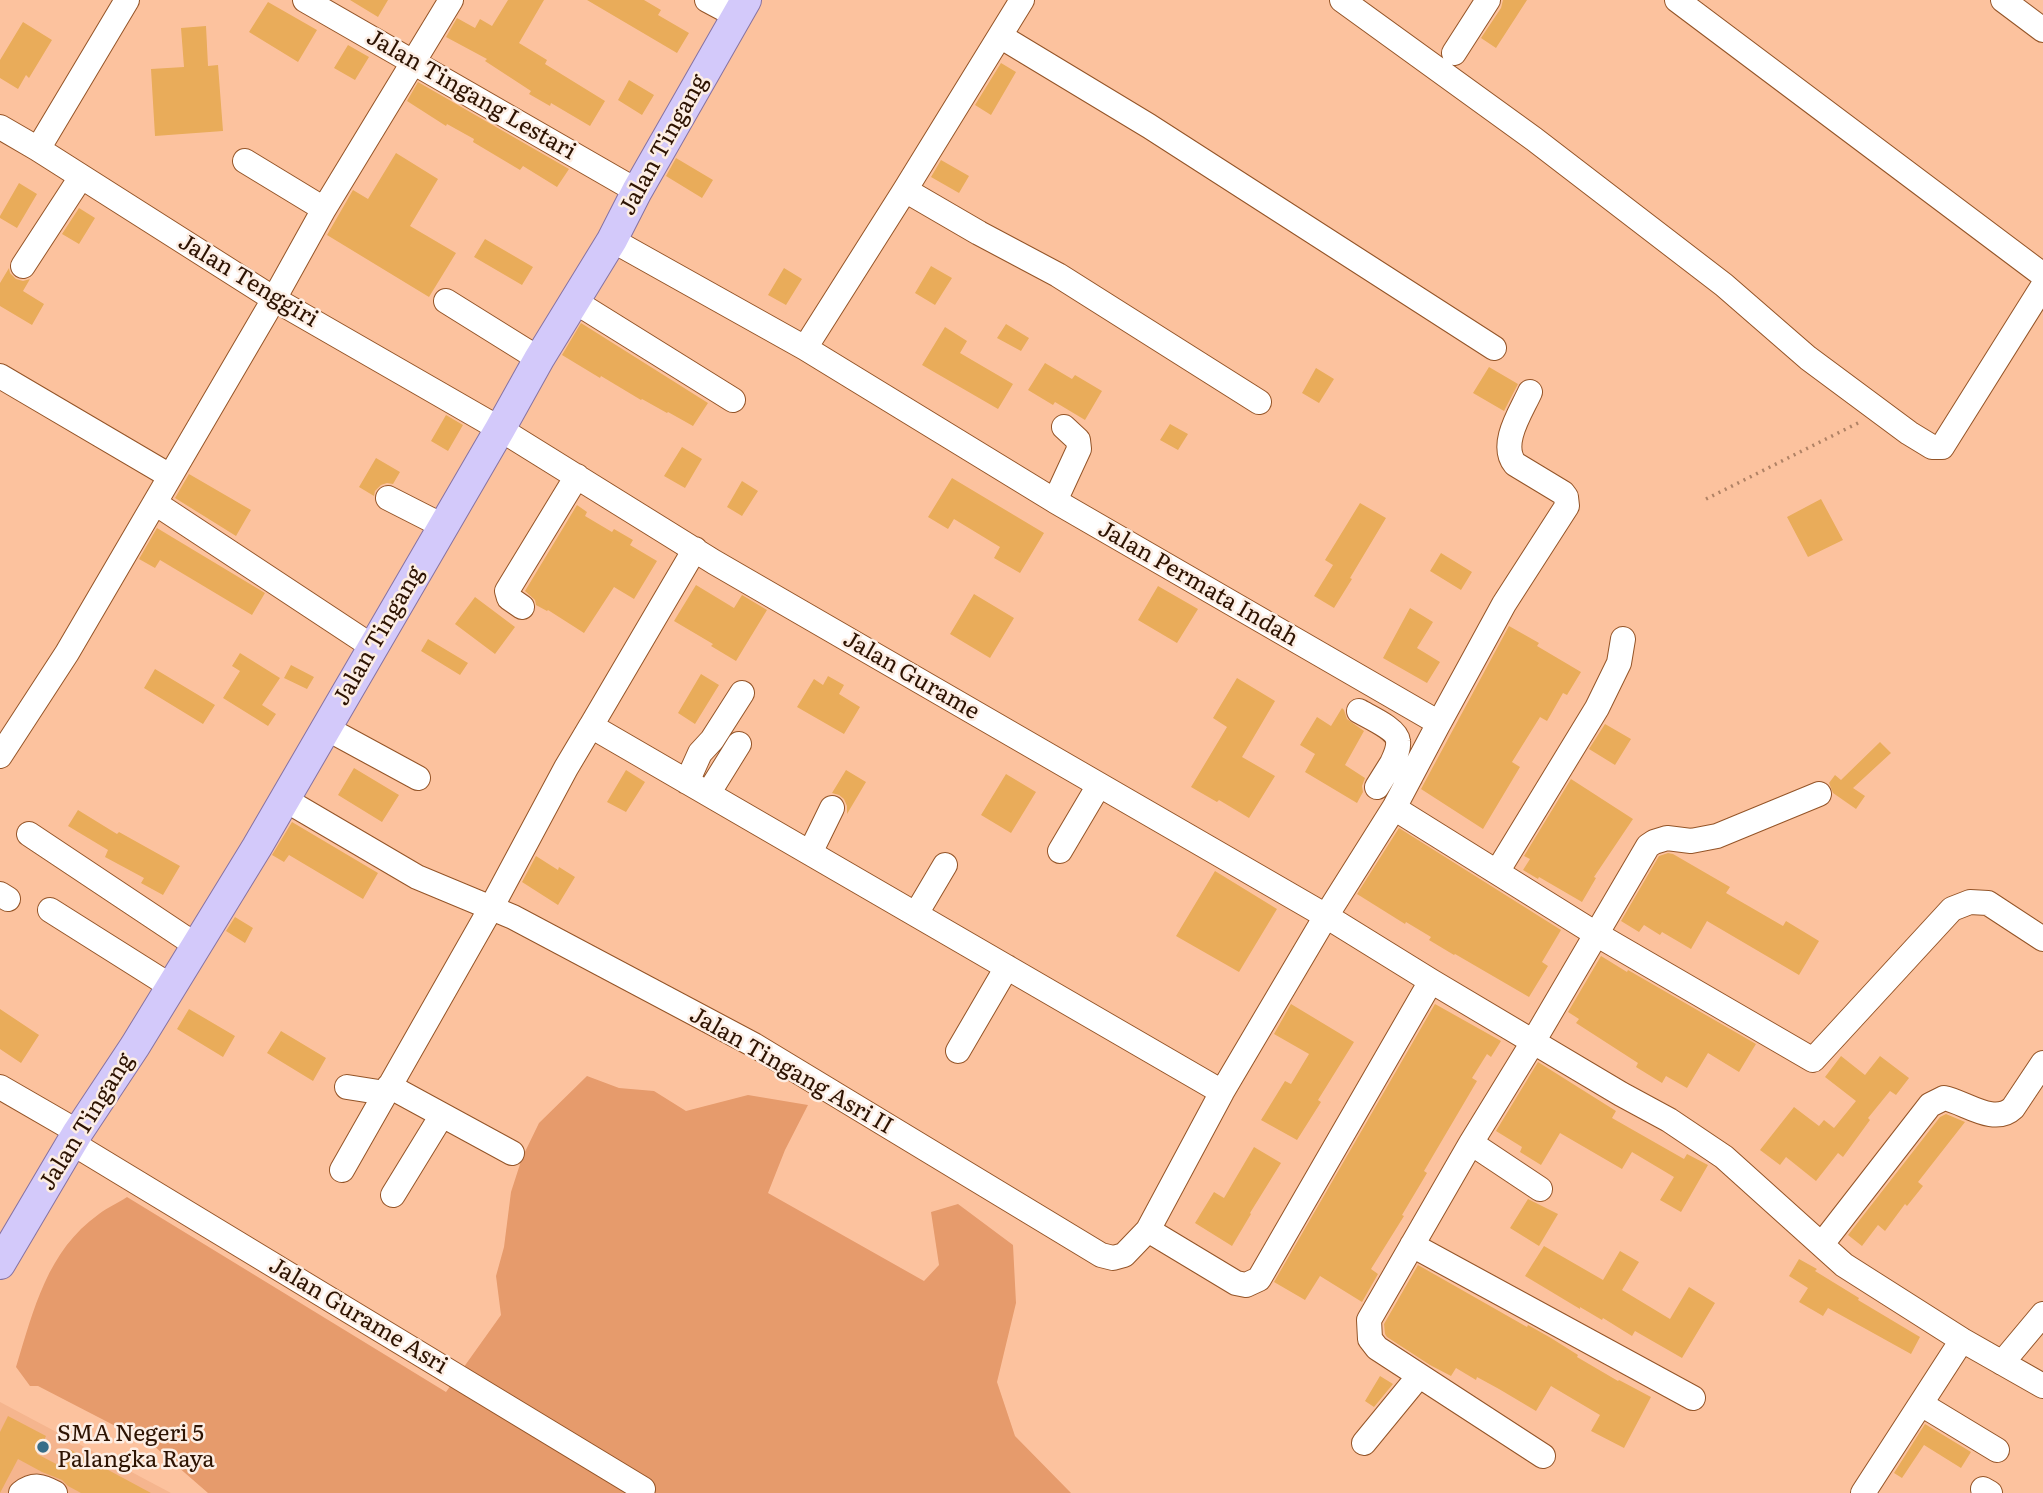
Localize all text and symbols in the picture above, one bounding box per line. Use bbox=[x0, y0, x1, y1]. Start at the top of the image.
street label: Jalan Tingang Lestari bbox=[361, 24, 581, 166]
street label: Jalan Tingang bbox=[614, 70, 714, 220]
street label: Jalan Tenggiri bbox=[173, 228, 323, 334]
street label: Jalan Permata Indah bbox=[1093, 515, 1303, 653]
street label: Jalan Tingang bbox=[328, 561, 430, 711]
street label: Jalan Gurame bbox=[838, 626, 984, 726]
street label: Jalan Tingang Asri II bbox=[684, 1001, 898, 1141]
street label: Jalan Tingang bbox=[34, 1048, 140, 1196]
street label: Jalan Gurame Asri bbox=[264, 1252, 452, 1380]
place label: SMA Negeri 5 Palangka Raya bbox=[57, 1420, 215, 1474]
marker: SMA Negeri 5 Palangka Raya bbox=[35, 1439, 51, 1455]

